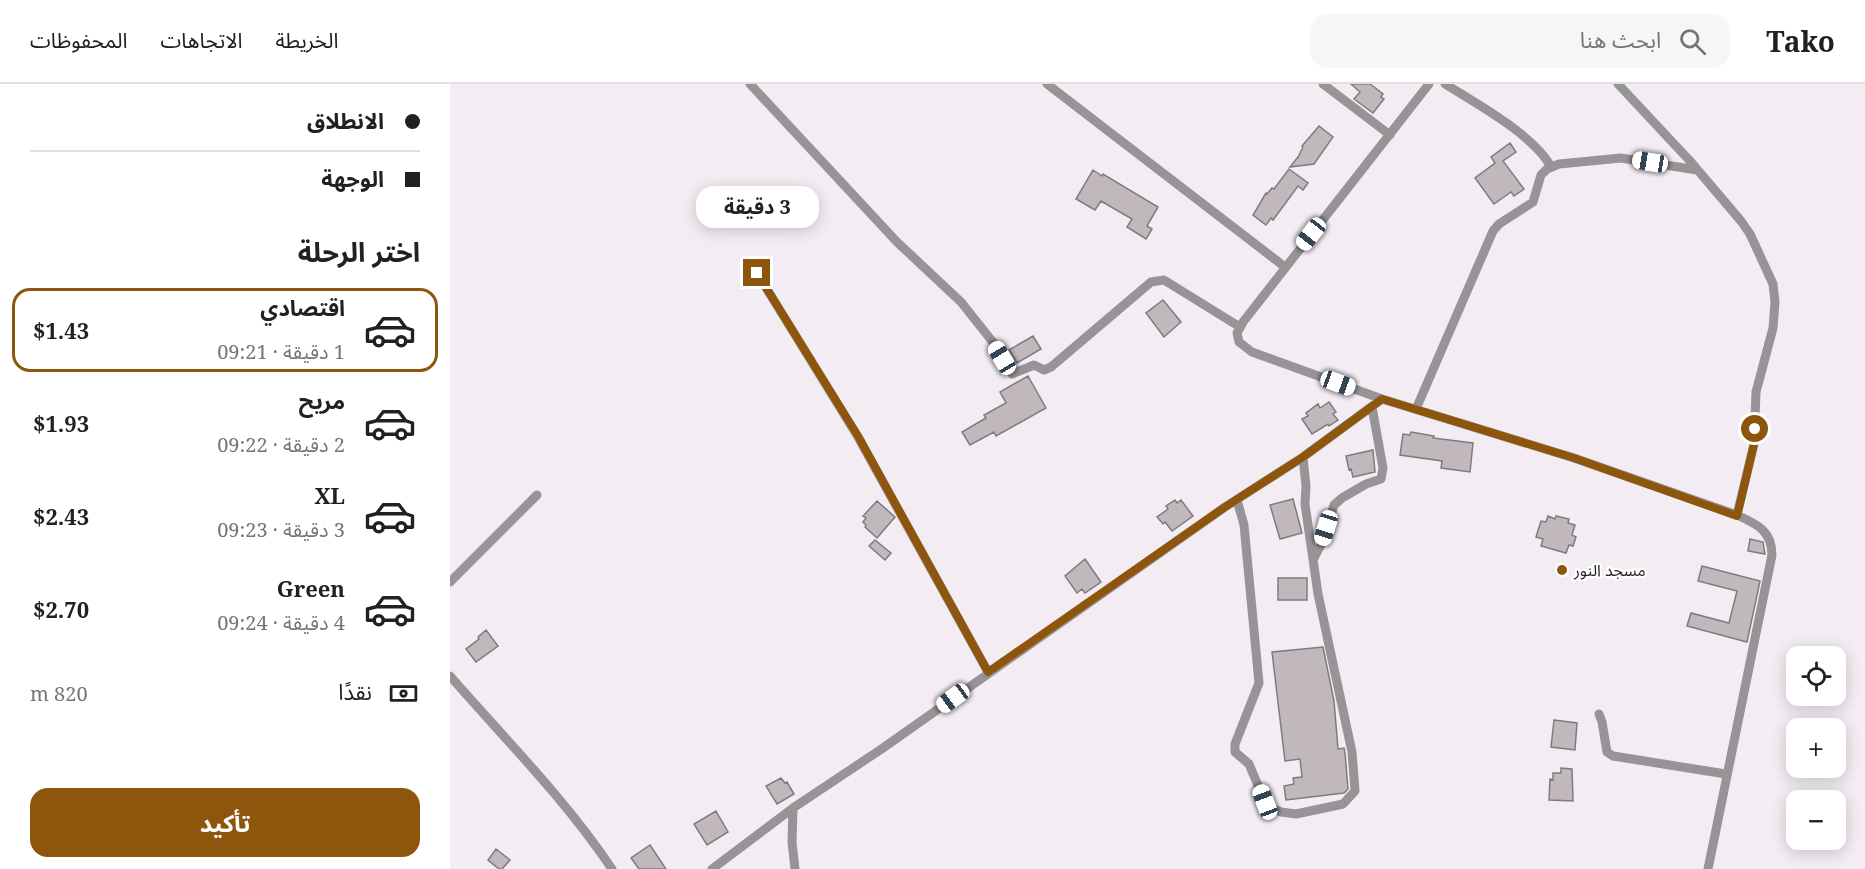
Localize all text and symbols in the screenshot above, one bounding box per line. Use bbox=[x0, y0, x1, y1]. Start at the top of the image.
search box bbox=[1310, 14, 1730, 68]
text: Tako bbox=[1766, 22, 1835, 60]
text: ابحث هنا bbox=[1580, 24, 1661, 54]
icon: search bbox=[1676, 25, 1709, 58]
text: المحفوظات bbox=[30, 26, 127, 54]
text: الاتجاهات bbox=[160, 26, 242, 54]
text: الخريطة bbox=[275, 26, 338, 54]
text: الانطلاق bbox=[307, 105, 384, 135]
car bbox=[1631, 150, 1669, 174]
text: الوجهة bbox=[321, 163, 384, 193]
callout: 3 دقيقة bbox=[696, 186, 818, 228]
text: 3 دقيقة bbox=[724, 193, 791, 220]
car bbox=[1293, 214, 1329, 254]
text: اختر الرحلة bbox=[298, 233, 420, 270]
route end bbox=[743, 259, 770, 286]
text: اقتصادي bbox=[260, 292, 345, 322]
icon: car bbox=[363, 303, 417, 357]
text: $1.43 bbox=[33, 315, 89, 345]
text: 1 دقيقة · 09:21 bbox=[217, 338, 345, 365]
car bbox=[985, 338, 1019, 378]
car bbox=[1318, 368, 1358, 398]
text: مريح bbox=[299, 385, 345, 415]
icon: car bbox=[363, 396, 417, 450]
text: $1.93 bbox=[33, 408, 89, 438]
route start bbox=[1741, 415, 1768, 442]
text: 2 دقيقة · 09:22 bbox=[217, 431, 345, 458]
text: XL bbox=[314, 480, 345, 510]
icon: car bbox=[363, 489, 417, 543]
text: $2.43 bbox=[33, 501, 89, 531]
car bbox=[1312, 508, 1340, 548]
text: 3 دقيقة · 09:23 bbox=[217, 516, 345, 543]
place label: مسجد النور bbox=[1573, 559, 1646, 581]
marker: مسجد النور bbox=[1555, 563, 1569, 577]
text: Green bbox=[277, 573, 345, 603]
icon: car bbox=[363, 582, 417, 636]
text: $2.70 bbox=[33, 594, 89, 624]
text: 4 دقيقة · 09:24 bbox=[217, 609, 345, 636]
map controls bbox=[1786, 646, 1846, 850]
button: locate bbox=[1786, 646, 1846, 706]
text: نقدًا bbox=[338, 676, 372, 706]
icon: cash bbox=[387, 677, 420, 710]
text: 820 m bbox=[30, 680, 88, 707]
car bbox=[933, 680, 973, 716]
button: + bbox=[1786, 718, 1846, 778]
car bbox=[1250, 782, 1280, 822]
button: تأكيد bbox=[30, 788, 420, 857]
button: − bbox=[1786, 790, 1846, 850]

